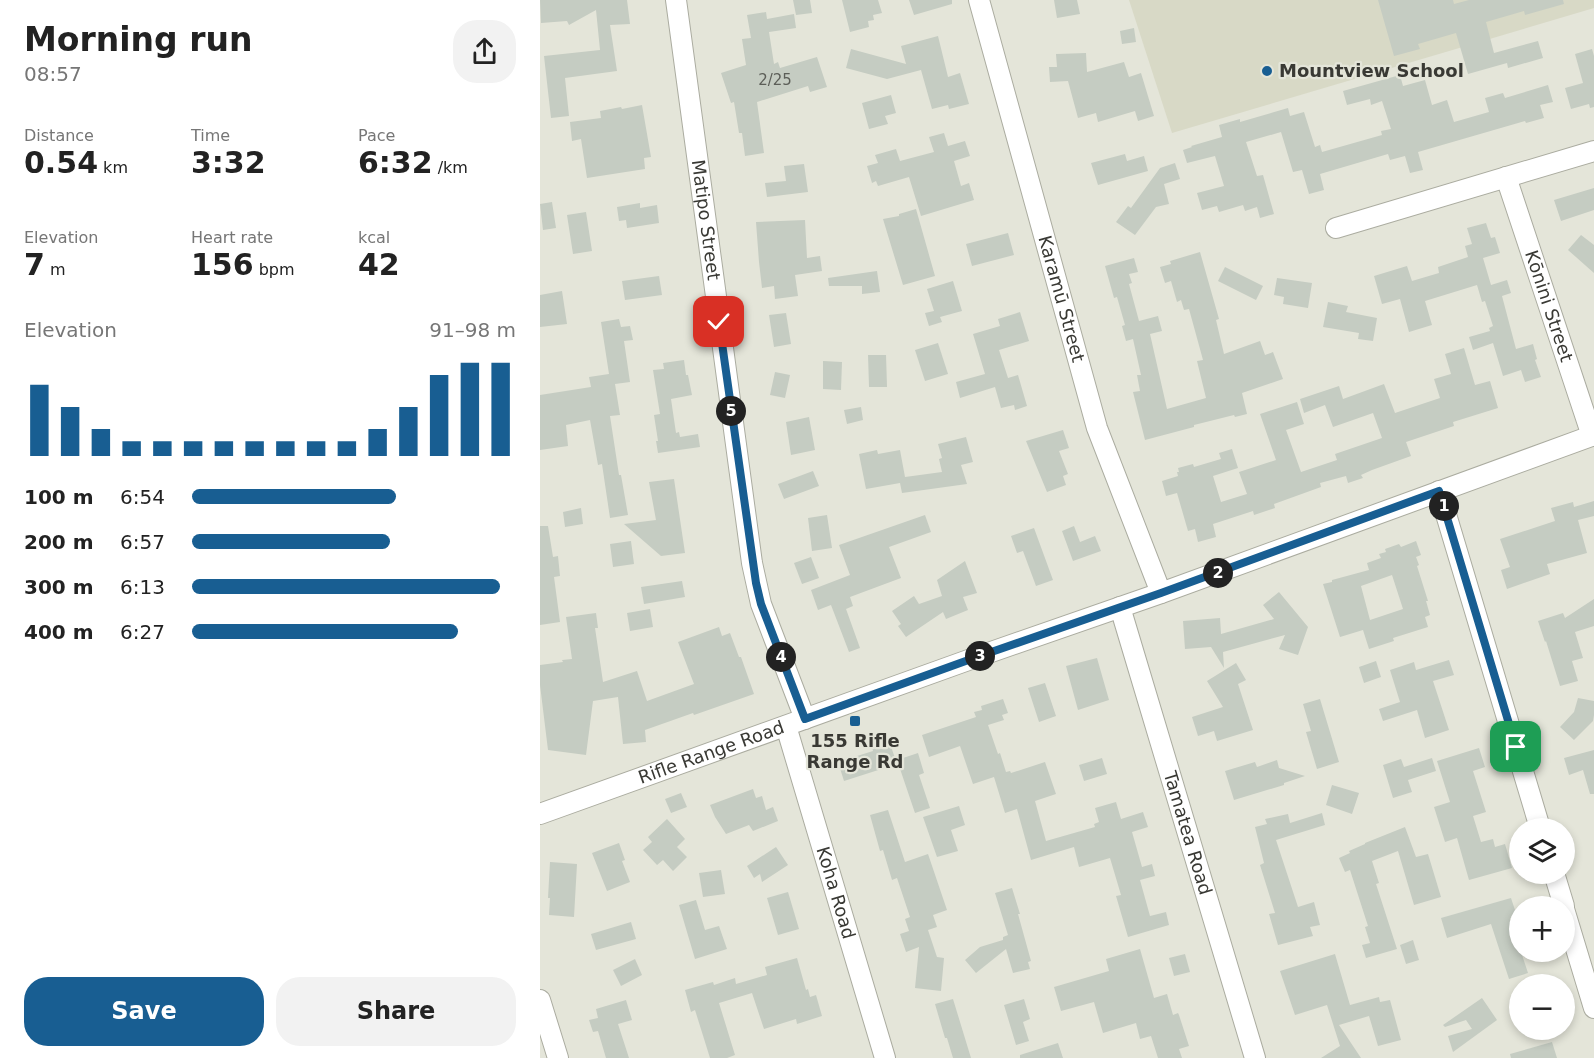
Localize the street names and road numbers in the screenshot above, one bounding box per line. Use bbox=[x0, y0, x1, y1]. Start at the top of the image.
street label: Matipo Street bbox=[688, 158, 725, 282]
street label: Karamū Street bbox=[1034, 233, 1089, 364]
street label: Kōnini Street bbox=[1521, 247, 1578, 364]
street label: Rifle Range Road bbox=[635, 716, 787, 788]
street label: Tamatea Road bbox=[1159, 768, 1217, 897]
street label: Koha Road bbox=[813, 844, 860, 941]

